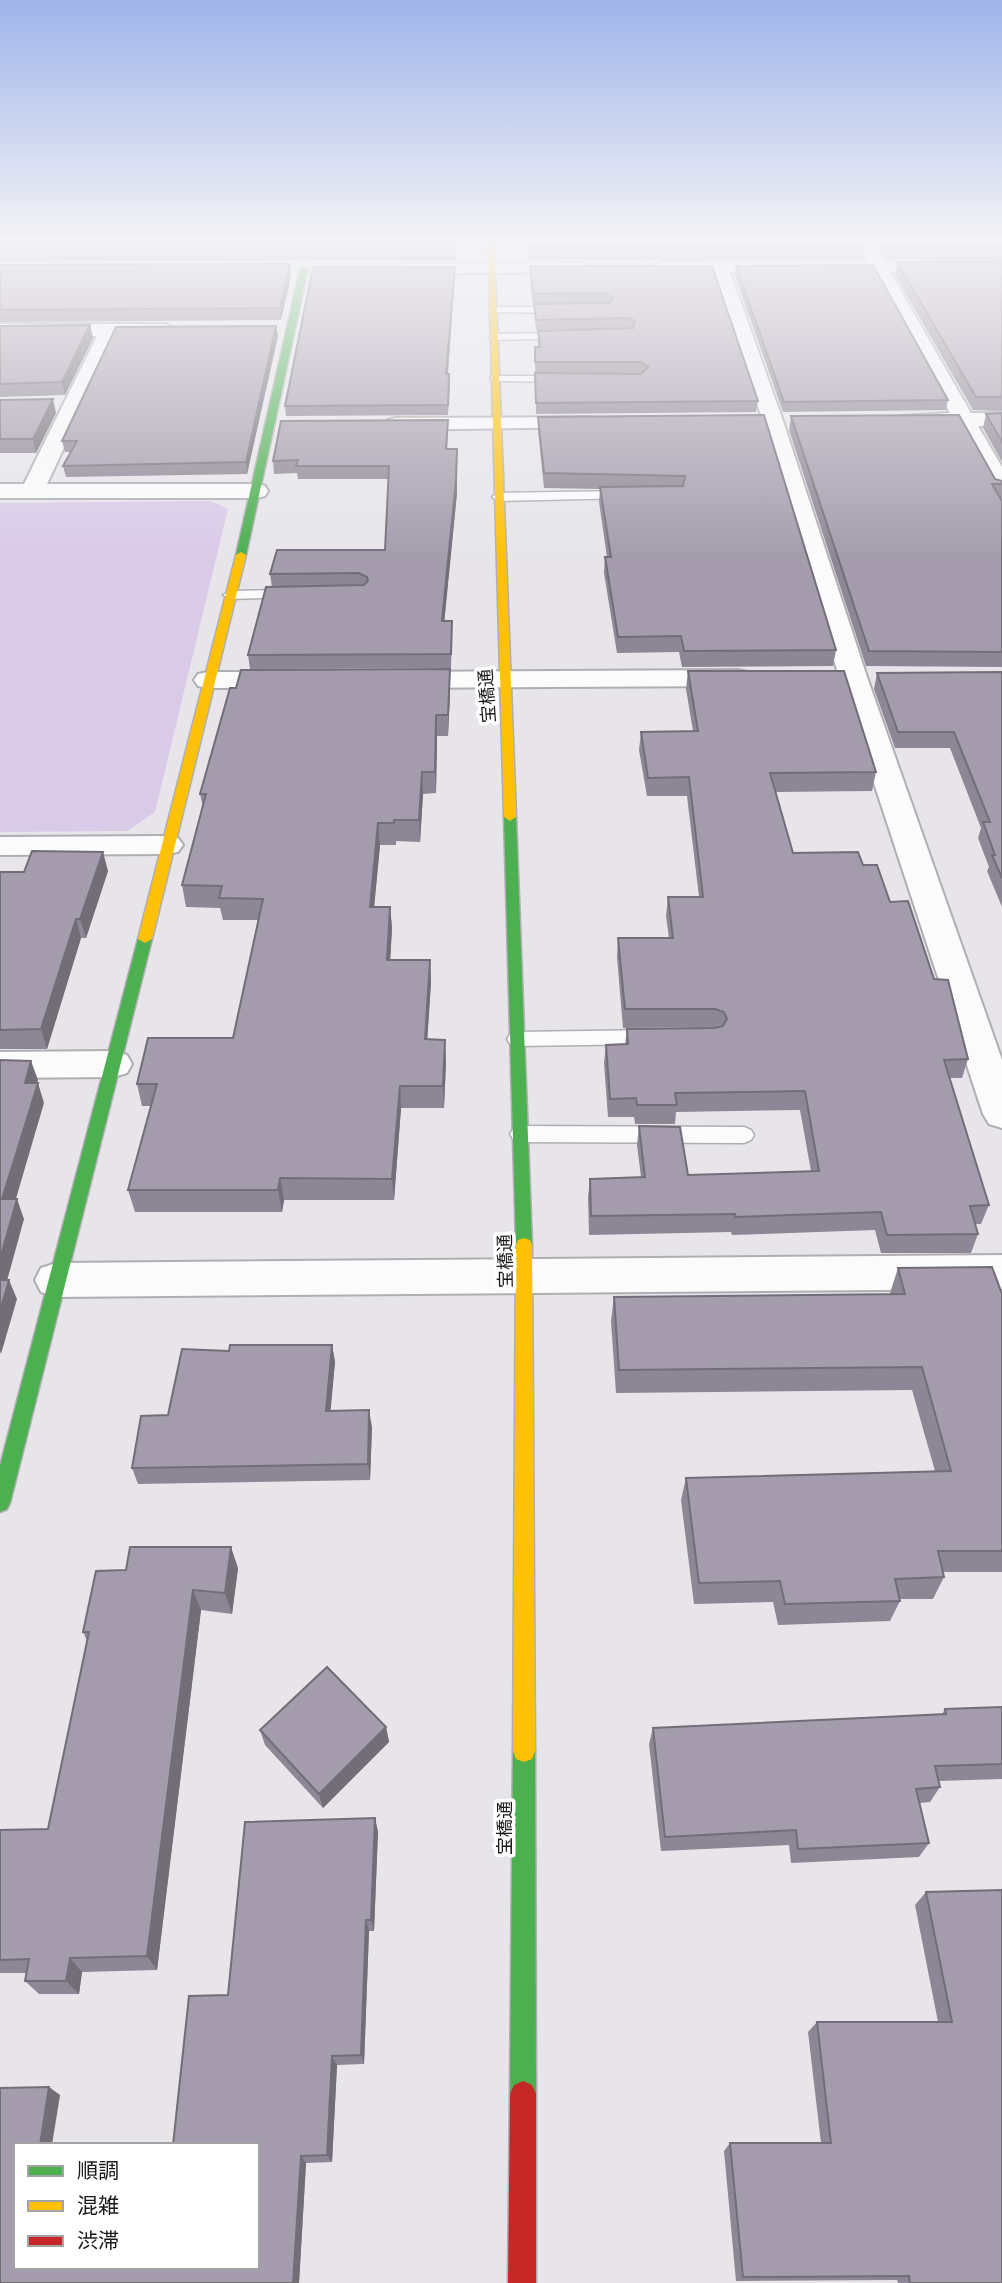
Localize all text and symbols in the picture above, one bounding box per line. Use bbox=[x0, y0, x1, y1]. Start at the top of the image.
street label: 宝橋通 bbox=[475, 668, 499, 724]
street label: 宝橋通 bbox=[494, 1234, 516, 1288]
street label: 宝橋通 bbox=[494, 1801, 515, 1855]
legend bbox=[14, 2143, 259, 2269]
text: 順調 bbox=[77, 2159, 119, 2183]
text: 混雑 bbox=[77, 2194, 119, 2218]
text: 渋滞 bbox=[77, 2229, 119, 2253]

